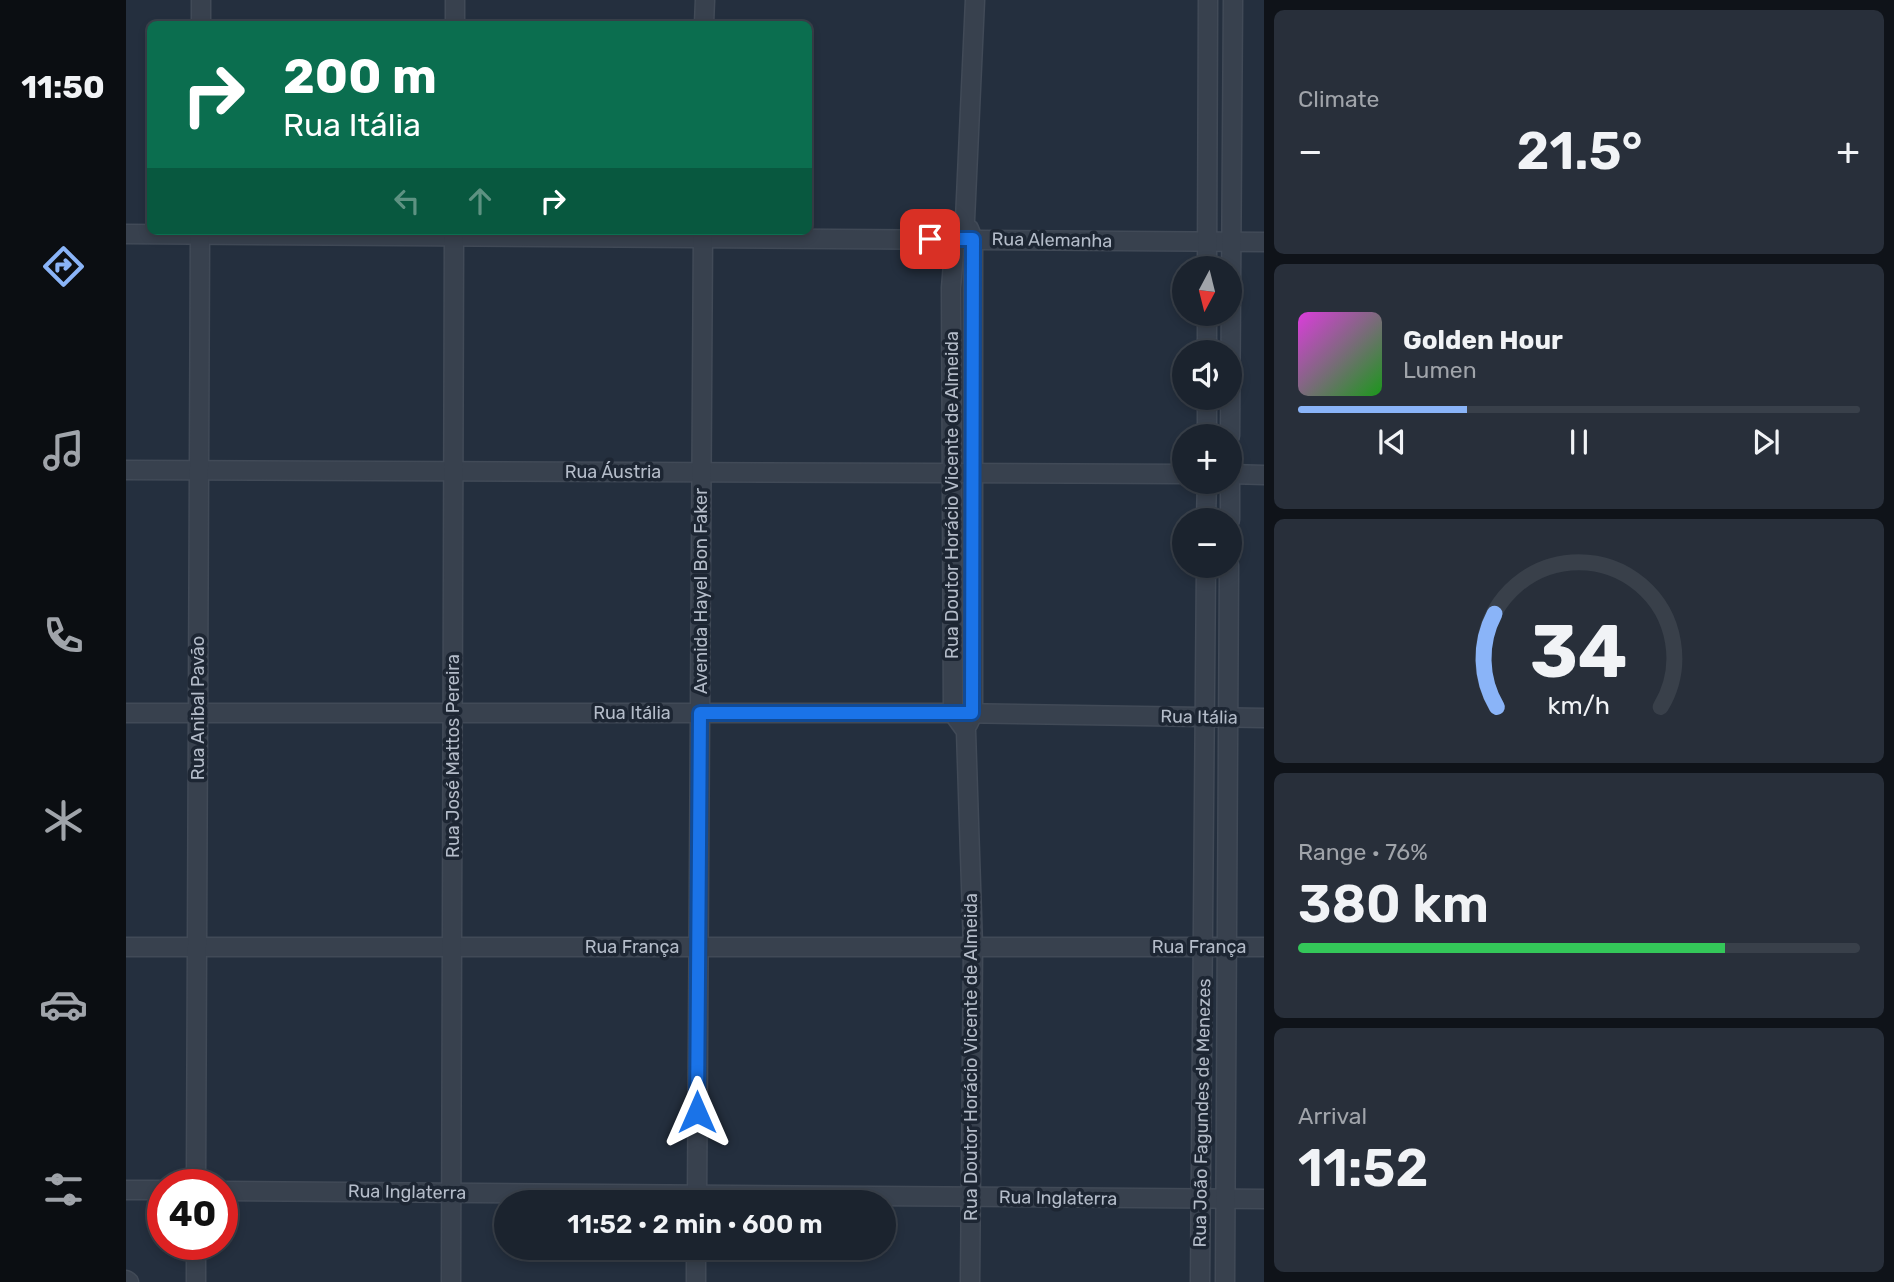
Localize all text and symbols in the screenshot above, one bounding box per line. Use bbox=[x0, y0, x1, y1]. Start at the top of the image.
text: 200 m bbox=[283, 47, 437, 105]
icon: right bbox=[168, 49, 259, 140]
text: 11:50 bbox=[21, 68, 105, 106]
text: Climate bbox=[1298, 85, 1379, 113]
text: Rua Itália bbox=[283, 106, 421, 144]
text: 21.5° bbox=[1516, 120, 1643, 182]
text: − bbox=[1298, 128, 1323, 174]
text: + bbox=[1836, 128, 1860, 174]
icon: left bbox=[388, 182, 426, 220]
icon: ahead bbox=[461, 182, 499, 220]
icon: right bbox=[534, 182, 572, 220]
pin bbox=[900, 209, 960, 269]
icon: arrive bbox=[911, 220, 949, 258]
street label: Rua Alemanha bbox=[991, 228, 1113, 252]
icon: directions bbox=[39, 242, 88, 291]
north arrow bbox=[1172, 256, 1242, 326]
map controls bbox=[1172, 256, 1242, 578]
text: Golden Hour bbox=[1403, 325, 1563, 356]
street label: Rua Doutor Horácio Vicente de Almeida bbox=[941, 331, 963, 659]
button: sound bbox=[1172, 340, 1242, 410]
text: Lumen bbox=[1403, 356, 1477, 384]
icon: previous bbox=[1373, 423, 1411, 461]
icon: pause bbox=[1560, 423, 1598, 461]
icon: next bbox=[1747, 423, 1785, 461]
button: + bbox=[1172, 424, 1242, 494]
icon: music bbox=[39, 426, 88, 475]
street label: Rua Áustria bbox=[565, 461, 661, 483]
street label: Avenida Hayel Bon Faker bbox=[690, 488, 712, 694]
button: − bbox=[1172, 508, 1242, 578]
text: 34 bbox=[1530, 609, 1628, 695]
icon: phone bbox=[39, 611, 88, 660]
street label: Rua Anibal Pavão bbox=[187, 636, 209, 780]
street label: Rua José Mattos Pereira bbox=[442, 654, 464, 858]
text: km/h bbox=[1548, 691, 1610, 720]
street label: Rua Itália bbox=[593, 702, 671, 724]
street label: Rua Itália bbox=[1160, 705, 1238, 729]
icon: climate bbox=[39, 796, 88, 845]
text: Range · 76% bbox=[1298, 838, 1428, 866]
text: 380 km bbox=[1298, 873, 1489, 935]
street label: Rua Doutor Horácio Vicente de Almeida bbox=[960, 893, 982, 1221]
street label: Rua França bbox=[585, 936, 679, 958]
street label: Rua França bbox=[1152, 936, 1246, 958]
street label: Rua João Fagundes de Menezes bbox=[1189, 978, 1215, 1248]
icon: car bbox=[39, 980, 88, 1029]
position arrow bbox=[660, 1075, 734, 1149]
text: Arrival bbox=[1298, 1102, 1367, 1130]
text: 11:52 bbox=[1298, 1137, 1428, 1199]
icon: filters bbox=[39, 1165, 88, 1214]
speed limit sign: 40 bbox=[147, 1169, 238, 1260]
street label: Rua Inglaterra bbox=[348, 1180, 466, 1204]
street label: Rua Inglaterra bbox=[999, 1186, 1117, 1210]
text: 11:52 · 2 min · 600 m bbox=[567, 1209, 823, 1240]

